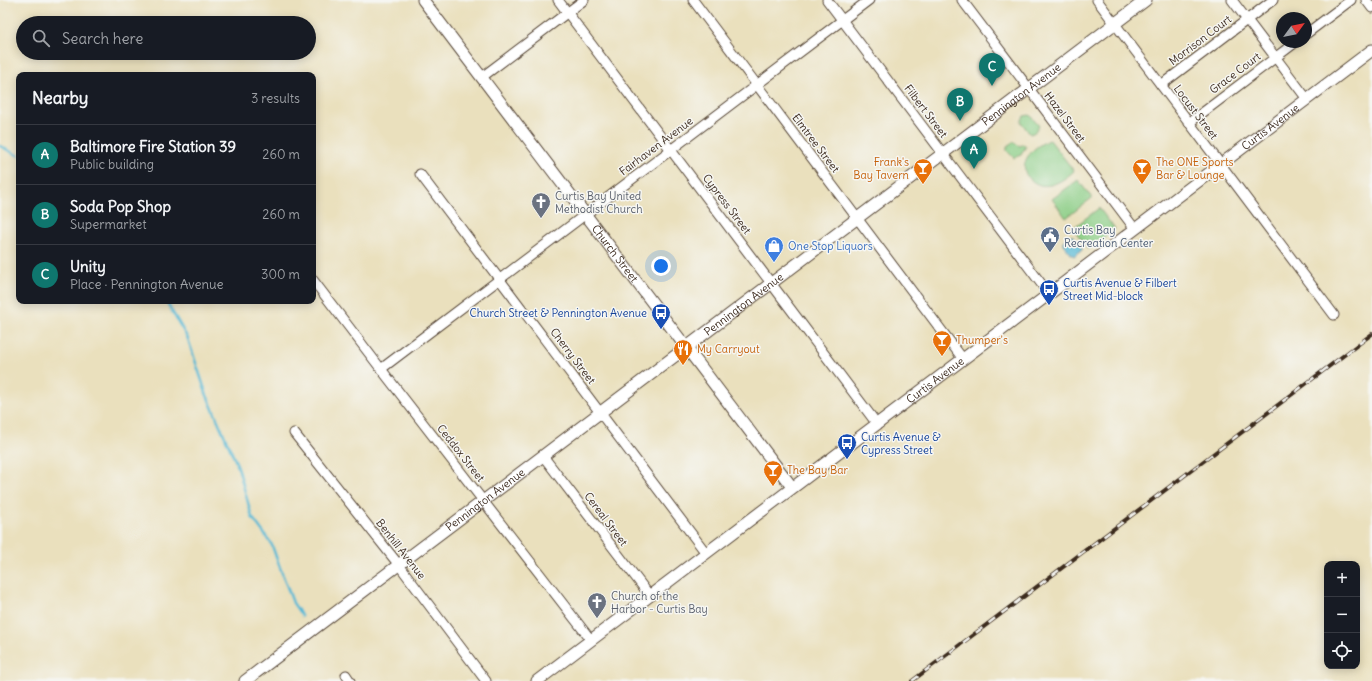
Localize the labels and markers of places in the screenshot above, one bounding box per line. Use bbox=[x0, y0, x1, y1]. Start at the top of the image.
pin: C bbox=[979, 53, 1005, 86]
pin: B bbox=[947, 88, 973, 121]
pin: A bbox=[961, 136, 987, 169]
place label: Frank's Bay Tavern bbox=[853, 155, 909, 182]
place label: The ONE Sports Bar & Lounge bbox=[1156, 155, 1234, 182]
bar icon: Frank's Bay Tavern bbox=[912, 157, 934, 185]
bar icon: The ONE Sports Bar & Lounge bbox=[1131, 157, 1153, 185]
place label: Curtis Bay United Methodist Church bbox=[555, 189, 643, 216]
church icon: Curtis Bay United Methodist Church bbox=[530, 191, 552, 219]
place label: Curtis Bay Recreation Center bbox=[1064, 223, 1154, 250]
public building icon: Curtis Bay Recreation Center bbox=[1039, 225, 1061, 253]
shop icon: One Stop Liquors bbox=[763, 235, 785, 263]
place label: One Stop Liquors bbox=[788, 239, 873, 253]
place label: Curtis Avenue & Filbert Street Mid-block bbox=[1063, 276, 1177, 303]
bus stop icon: Curtis Avenue & Filbert Street Mid-block bbox=[1038, 278, 1060, 306]
bus stop icon: Church Street & Pennington Avenue bbox=[650, 302, 672, 330]
place label: Church Street & Pennington Avenue bbox=[470, 306, 647, 320]
bar icon: Thumper's bbox=[931, 329, 953, 357]
place label: Thumper's bbox=[956, 333, 1008, 347]
restaurant icon: My Carryout bbox=[672, 338, 694, 366]
place label: My Carryout bbox=[697, 342, 760, 356]
place label: Curtis Avenue & Cypress Street bbox=[861, 430, 941, 457]
bus stop icon: Curtis Avenue & Cypress Street bbox=[836, 432, 858, 460]
bar icon: The Bay Bar bbox=[762, 459, 784, 487]
place label: The Bay Bar bbox=[787, 463, 848, 477]
place label: Church of the Harbor - Curtis Bay bbox=[611, 589, 708, 616]
church icon: Church of the Harbor - Curtis Bay bbox=[586, 591, 608, 619]

